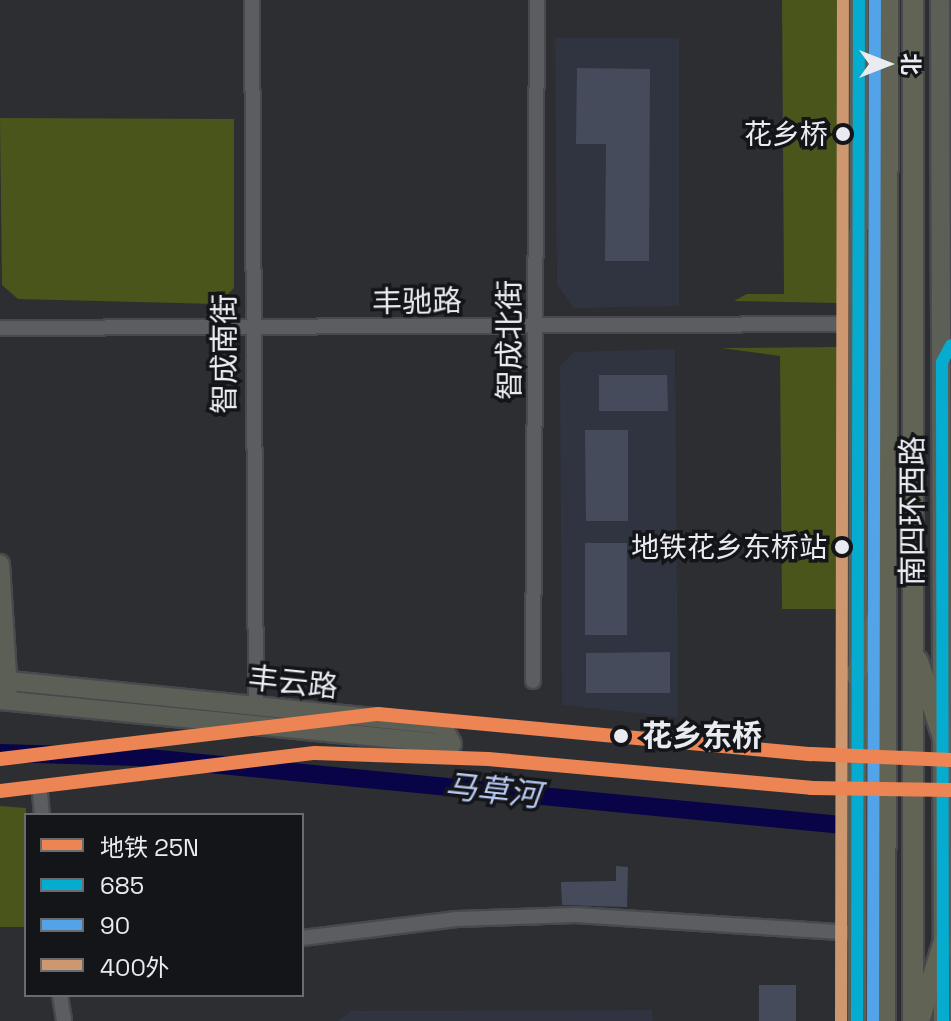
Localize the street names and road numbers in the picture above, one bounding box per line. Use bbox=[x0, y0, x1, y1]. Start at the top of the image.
street label: 智成北街 bbox=[492, 280, 528, 400]
street label: 丰驰路 bbox=[372, 283, 462, 321]
street label: 智成南街 bbox=[207, 294, 243, 414]
street label: 南四环西路 bbox=[895, 436, 931, 586]
street label: 丰云路 bbox=[246, 660, 340, 706]

